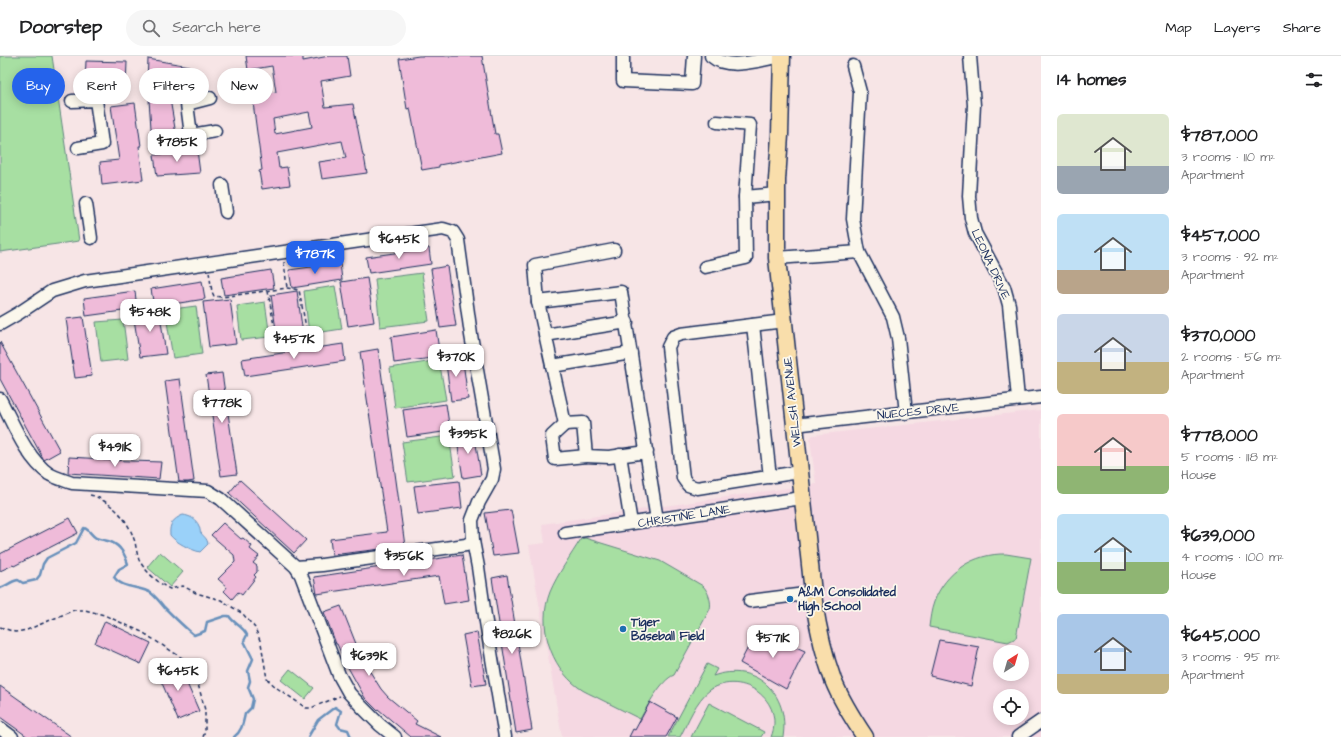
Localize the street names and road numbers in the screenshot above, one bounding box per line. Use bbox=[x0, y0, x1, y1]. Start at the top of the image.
street label: LEONA DRIVE bbox=[967, 226, 1014, 302]
street label: WELSH AVENUE bbox=[779, 356, 806, 448]
street label: NUECES DRIVE bbox=[876, 399, 960, 424]
street label: CHRISTINE LANE bbox=[637, 501, 731, 532]

